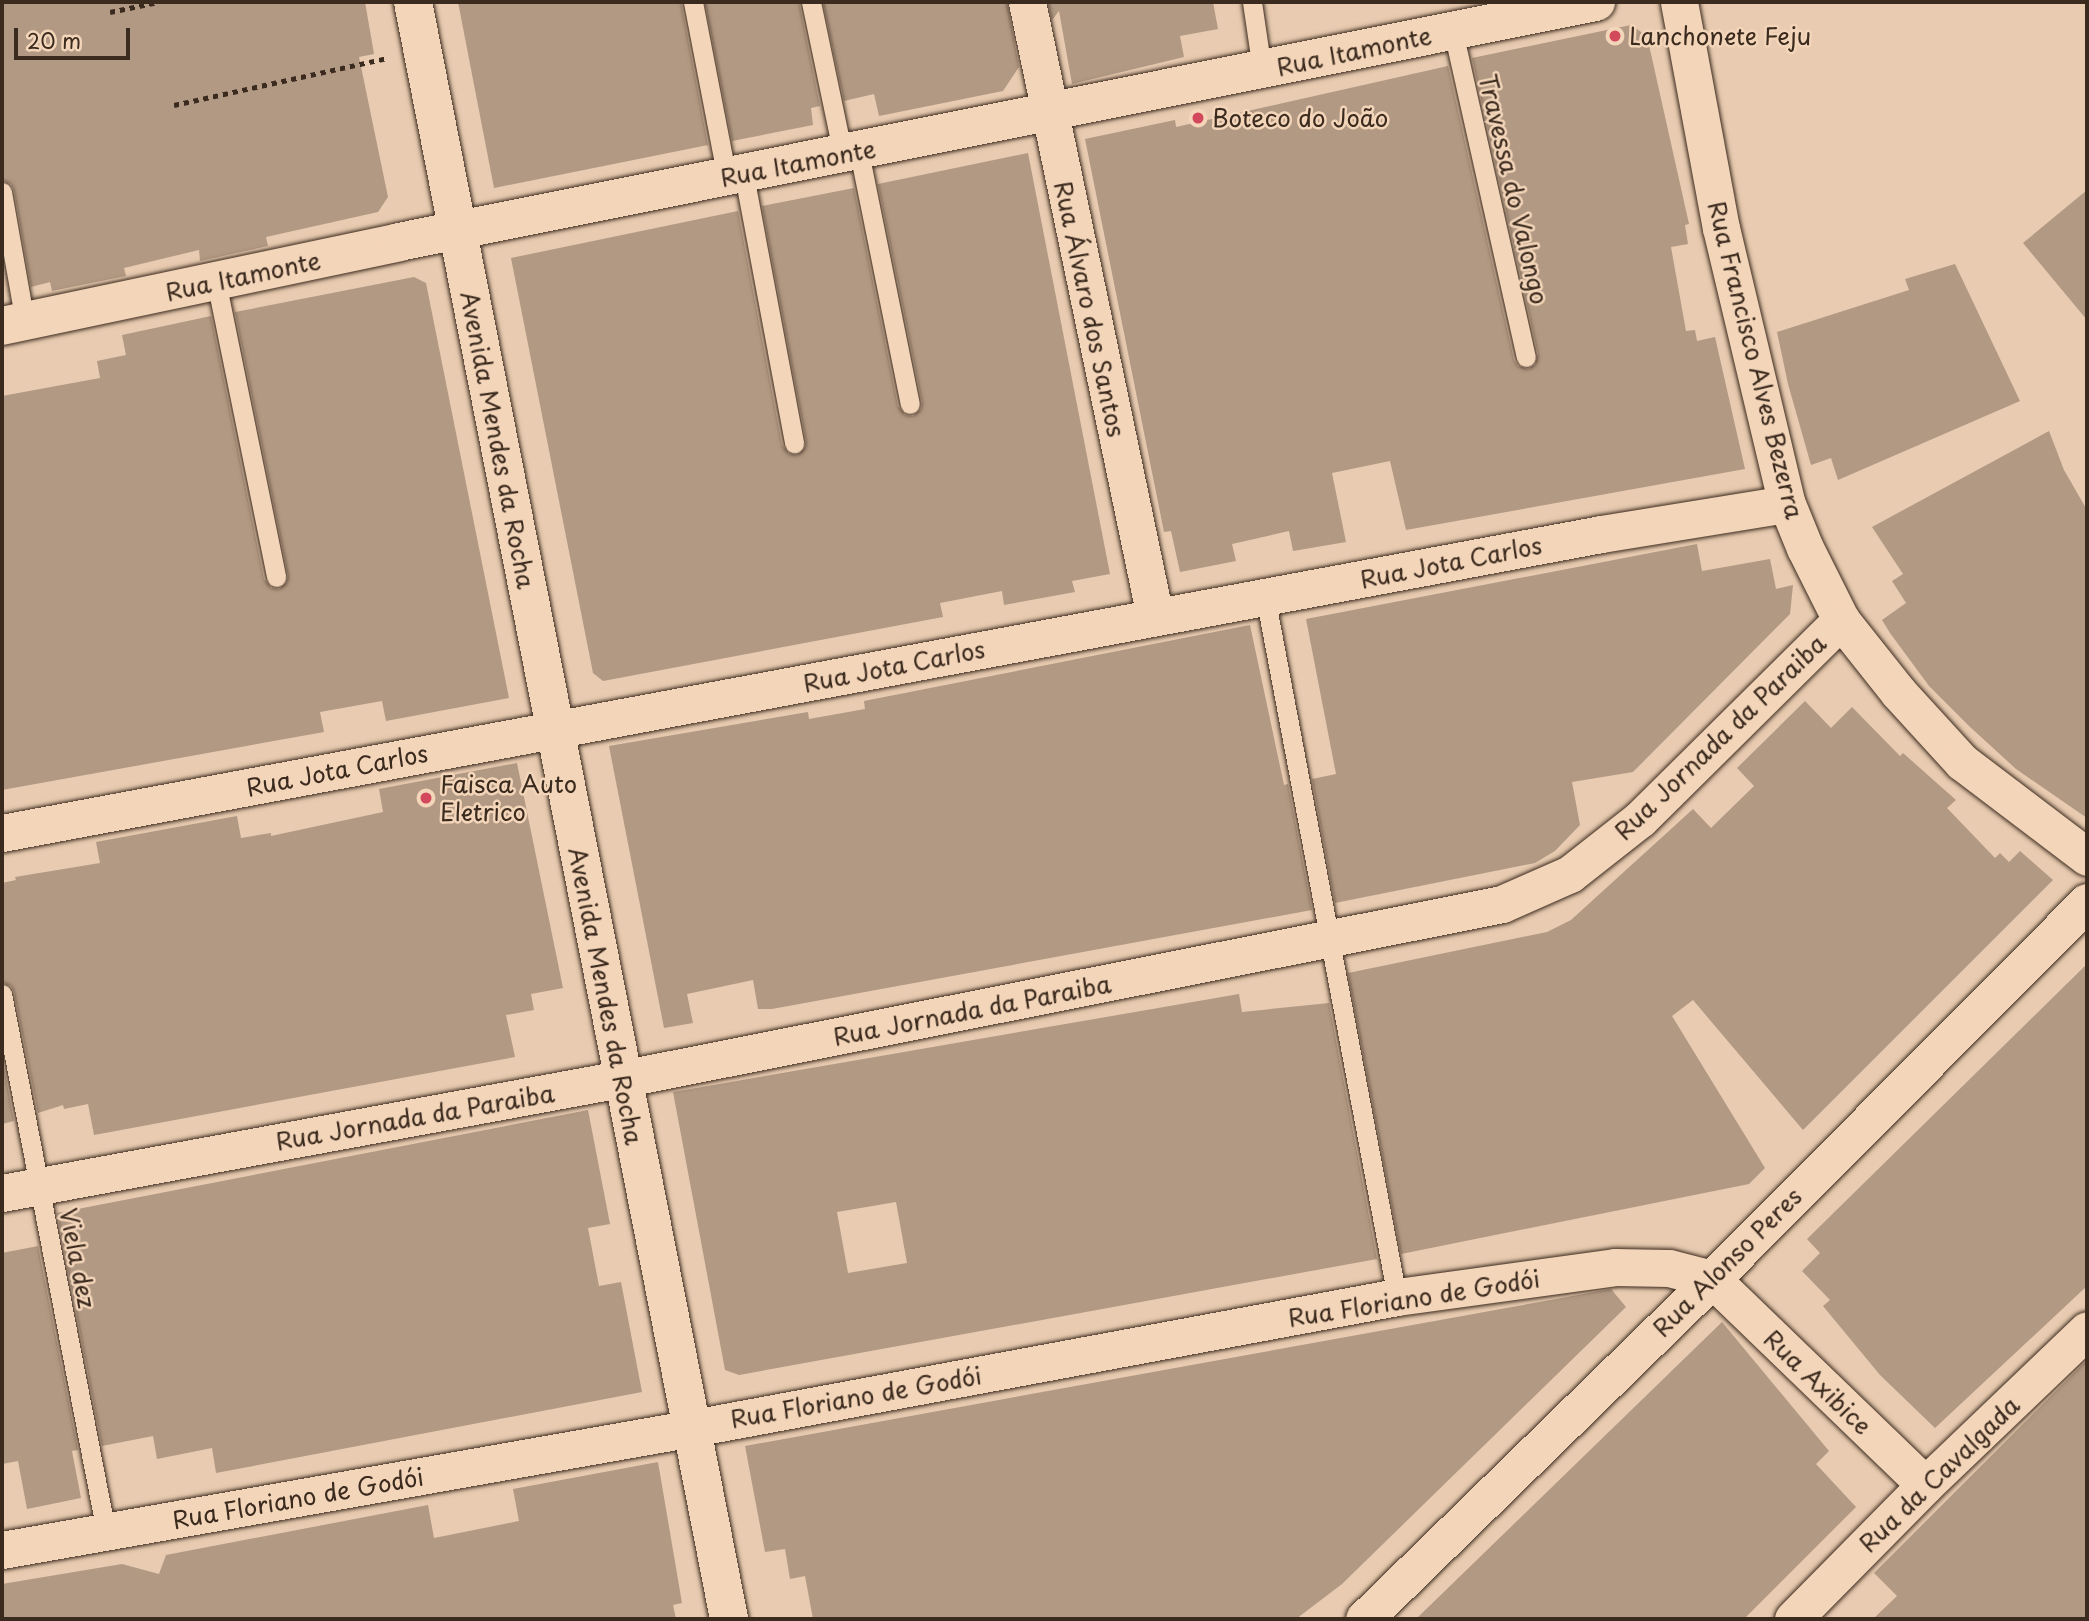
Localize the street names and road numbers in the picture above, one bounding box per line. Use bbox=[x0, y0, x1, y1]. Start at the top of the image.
street label: Rua Itamonte bbox=[1274, 21, 1434, 81]
street label: Travessa do Valongo bbox=[1474, 71, 1554, 307]
street label: Rua Itamonte bbox=[718, 134, 878, 192]
street label: Rua Álvaro dos Santos bbox=[1049, 178, 1131, 440]
street label: Rua Francisco Alves Bezerra bbox=[1702, 198, 1810, 522]
street label: Rua Itamonte bbox=[163, 246, 323, 306]
street label: Avenida Mendes da Rocha bbox=[455, 290, 541, 590]
street label: Rua Jota Carlos bbox=[1357, 530, 1545, 594]
street label: Rua Jornada da Paraiba bbox=[1608, 628, 1832, 846]
street label: Rua Jota Carlos bbox=[800, 634, 988, 698]
street label: Rua Jota Carlos bbox=[243, 738, 431, 802]
street label: Avenida Mendes da Rocha bbox=[563, 846, 649, 1146]
street label: Rua Jornada da Paraiba bbox=[830, 969, 1114, 1051]
street label: Rua Jornada da Paraiba bbox=[273, 1078, 557, 1156]
street label: Rua Alonso Peres bbox=[1646, 1181, 1808, 1343]
street label: Viela dez bbox=[54, 1205, 102, 1311]
street label: Rua Floriano de Godói bbox=[1284, 1264, 1544, 1332]
street label: Rua Axibice bbox=[1759, 1324, 1877, 1440]
street label: Rua Floriano de Godói bbox=[726, 1360, 986, 1434]
street label: Rua da Cavalgada bbox=[1852, 1390, 2026, 1558]
street label: Rua Floriano de Godói bbox=[168, 1461, 428, 1535]

